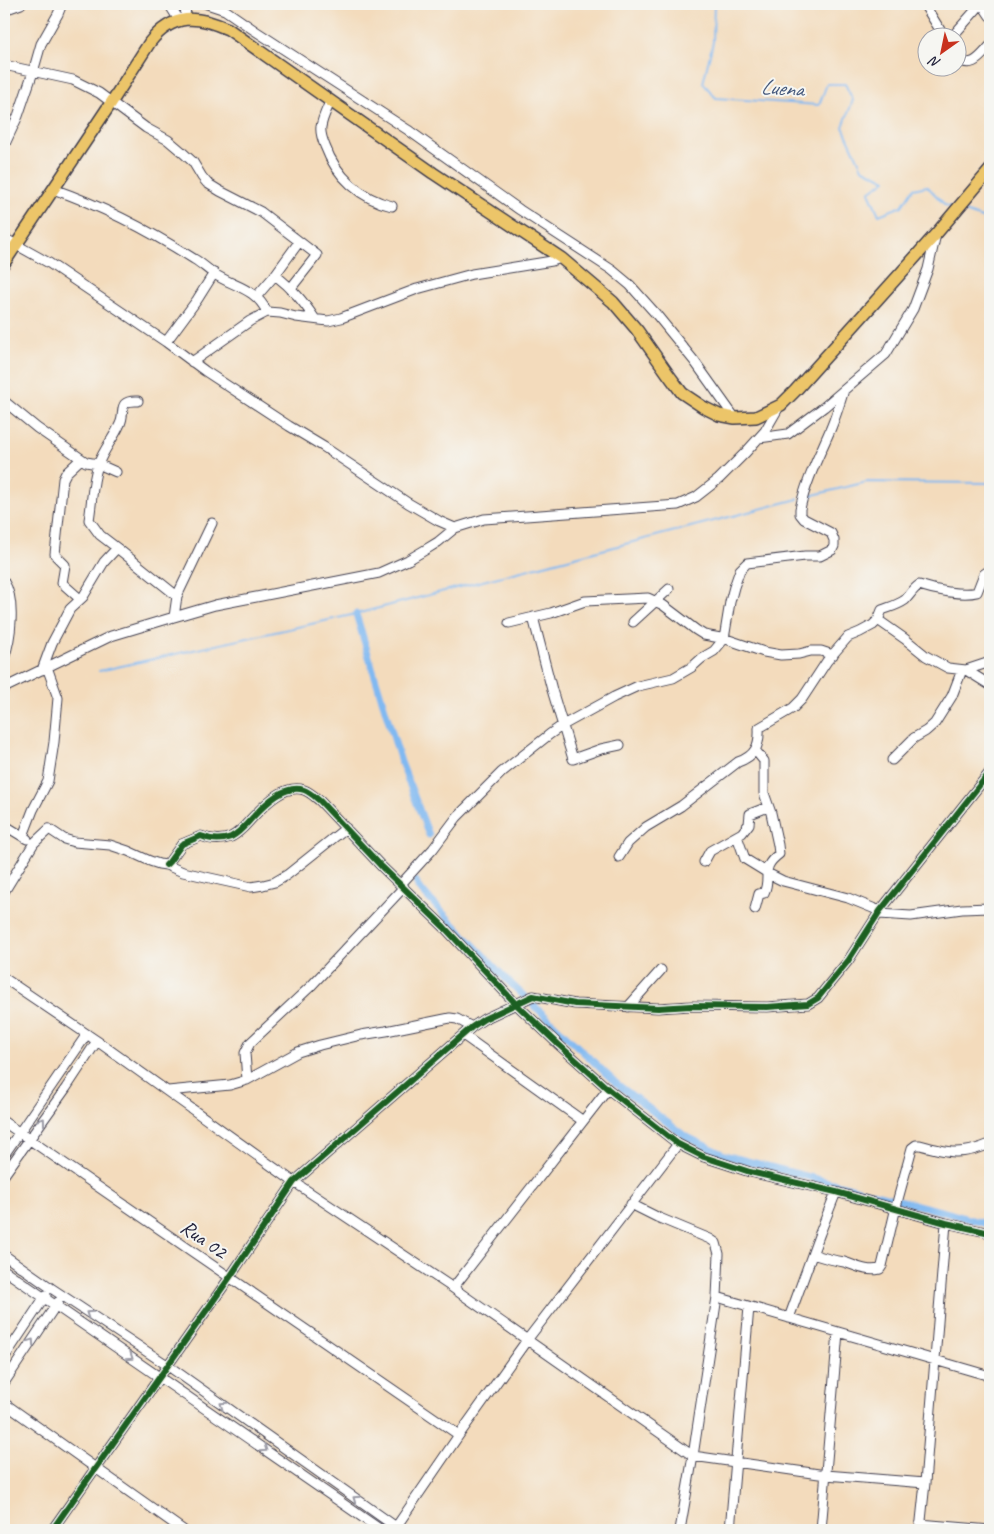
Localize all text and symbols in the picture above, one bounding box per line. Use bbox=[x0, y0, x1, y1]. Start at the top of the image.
north arrow bbox=[916, 28, 966, 78]
text: N bbox=[925, 52, 943, 72]
water label: Luena bbox=[760, 73, 807, 104]
one-way arrow bbox=[36, 1117, 45, 1127]
street label: Rua 02 bbox=[176, 1214, 234, 1265]
one-way arrow bbox=[85, 1311, 95, 1320]
one-way arrow bbox=[25, 1338, 34, 1348]
one-way arrow bbox=[125, 1351, 134, 1360]
one-way arrow bbox=[219, 1402, 229, 1411]
one-way arrow bbox=[258, 1443, 268, 1452]
one-way arrow bbox=[352, 1496, 362, 1505]

